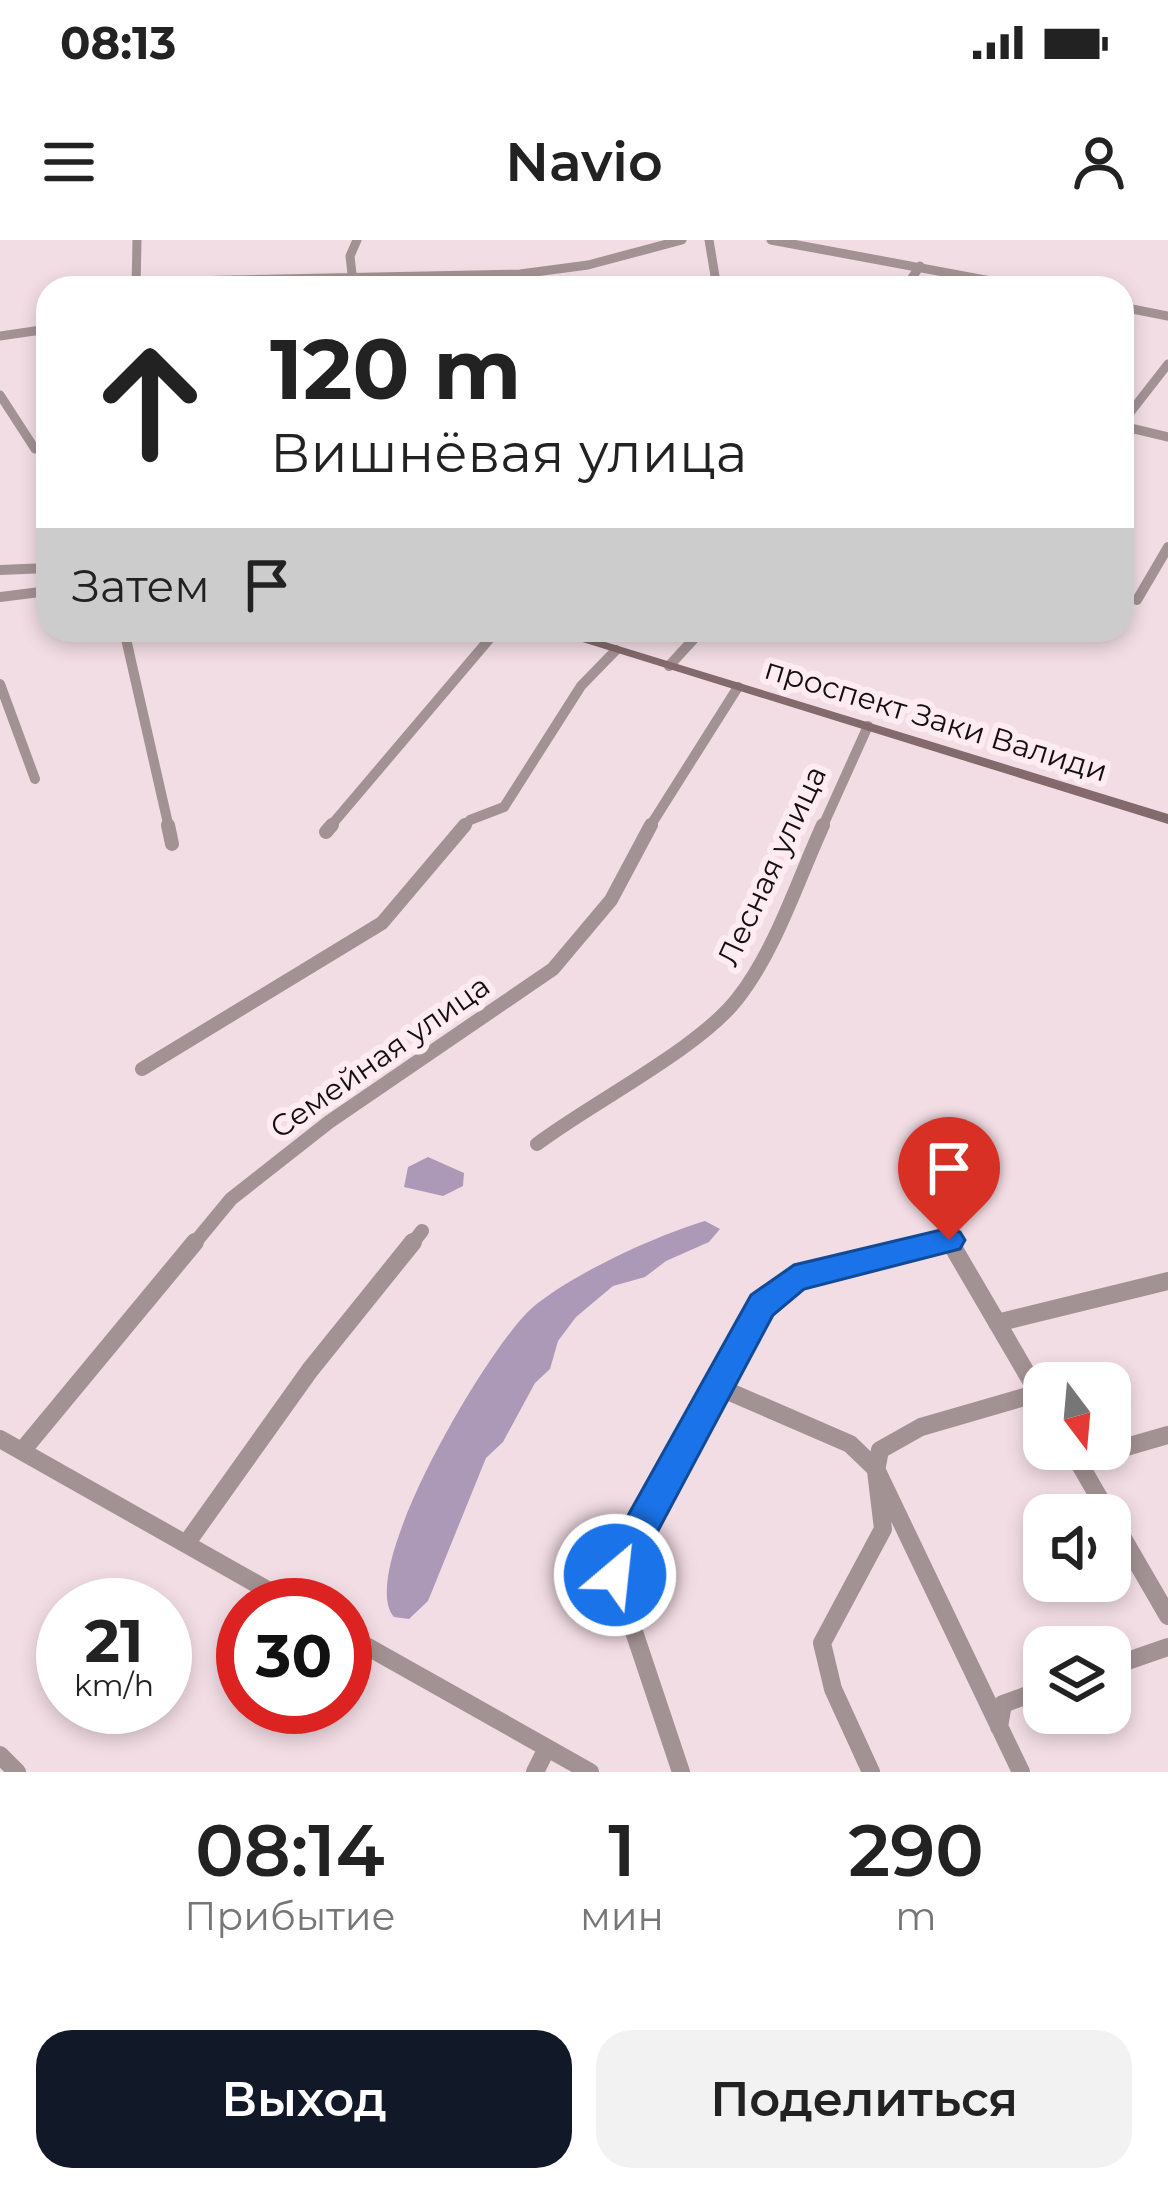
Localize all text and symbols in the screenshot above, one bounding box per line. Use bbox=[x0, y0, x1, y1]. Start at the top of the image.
text: 08:13 bbox=[60, 15, 176, 70]
icon: menu bbox=[36, 129, 102, 195]
text: Navio bbox=[505, 129, 663, 195]
icon: person bbox=[1066, 129, 1132, 195]
text: 120 m bbox=[270, 318, 521, 420]
icon: ahead bbox=[72, 324, 228, 480]
text: Вишнёвая улица bbox=[270, 420, 747, 486]
icon: arrive bbox=[234, 552, 300, 618]
text: Затем bbox=[72, 558, 210, 613]
street label: проспект Заки Валиди bbox=[760, 650, 1112, 789]
street label: Лесная улица bbox=[709, 760, 834, 972]
street label: Семейная улица bbox=[263, 967, 497, 1146]
pin bbox=[898, 1117, 1000, 1240]
icon: arrive bbox=[916, 1135, 982, 1201]
north arrow bbox=[1023, 1362, 1131, 1470]
map controls bbox=[1023, 1362, 1131, 1734]
button: sound bbox=[1023, 1494, 1131, 1602]
position arrow bbox=[552, 1512, 678, 1638]
speed limit sign: 30 bbox=[216, 1578, 372, 1734]
text: 21 bbox=[85, 1604, 143, 1677]
button: layers bbox=[1023, 1626, 1131, 1734]
text: km/h bbox=[74, 1667, 154, 1704]
text: 08:14 bbox=[195, 1806, 385, 1894]
text: 1 bbox=[608, 1806, 636, 1894]
text: 290 bbox=[848, 1806, 984, 1894]
text: Прибытие bbox=[184, 1892, 396, 1940]
text: мин bbox=[580, 1892, 664, 1940]
text: m bbox=[895, 1892, 937, 1940]
button: Выход bbox=[36, 2030, 572, 2168]
button: Поделиться bbox=[596, 2030, 1132, 2168]

